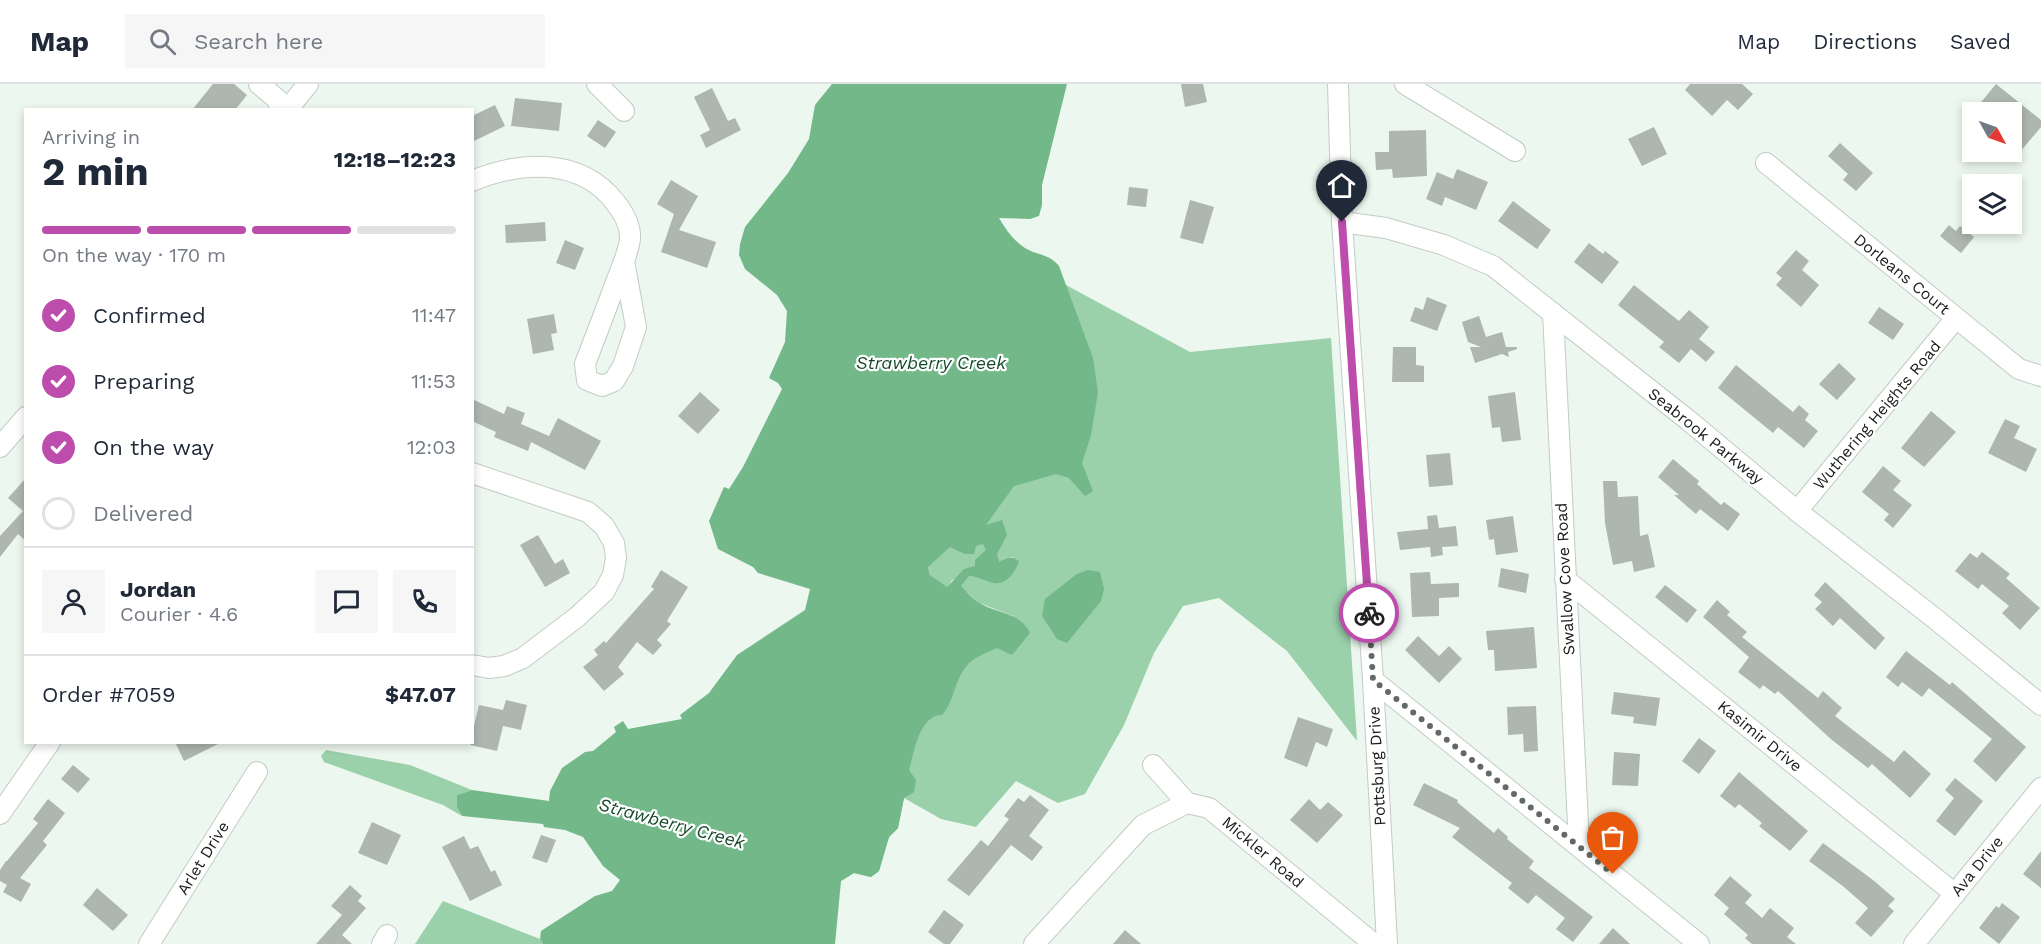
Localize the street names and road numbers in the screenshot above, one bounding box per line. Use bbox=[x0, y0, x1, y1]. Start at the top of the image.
street label: Dorleans Court bbox=[1850, 230, 1954, 319]
street label: Wuthering Heights Road bbox=[1809, 337, 1945, 493]
street label: Seabrook Parkway bbox=[1645, 384, 1768, 489]
street label: Swallow Cove Road bbox=[1552, 502, 1578, 656]
street label: Kasimir Drive bbox=[1714, 696, 1806, 776]
street label: Pottsburg Drive bbox=[1364, 706, 1390, 826]
street label: Mickler Road bbox=[1218, 812, 1308, 892]
street label: Arlet Drive bbox=[173, 818, 233, 898]
street label: Ava Drive bbox=[1947, 832, 2007, 900]

